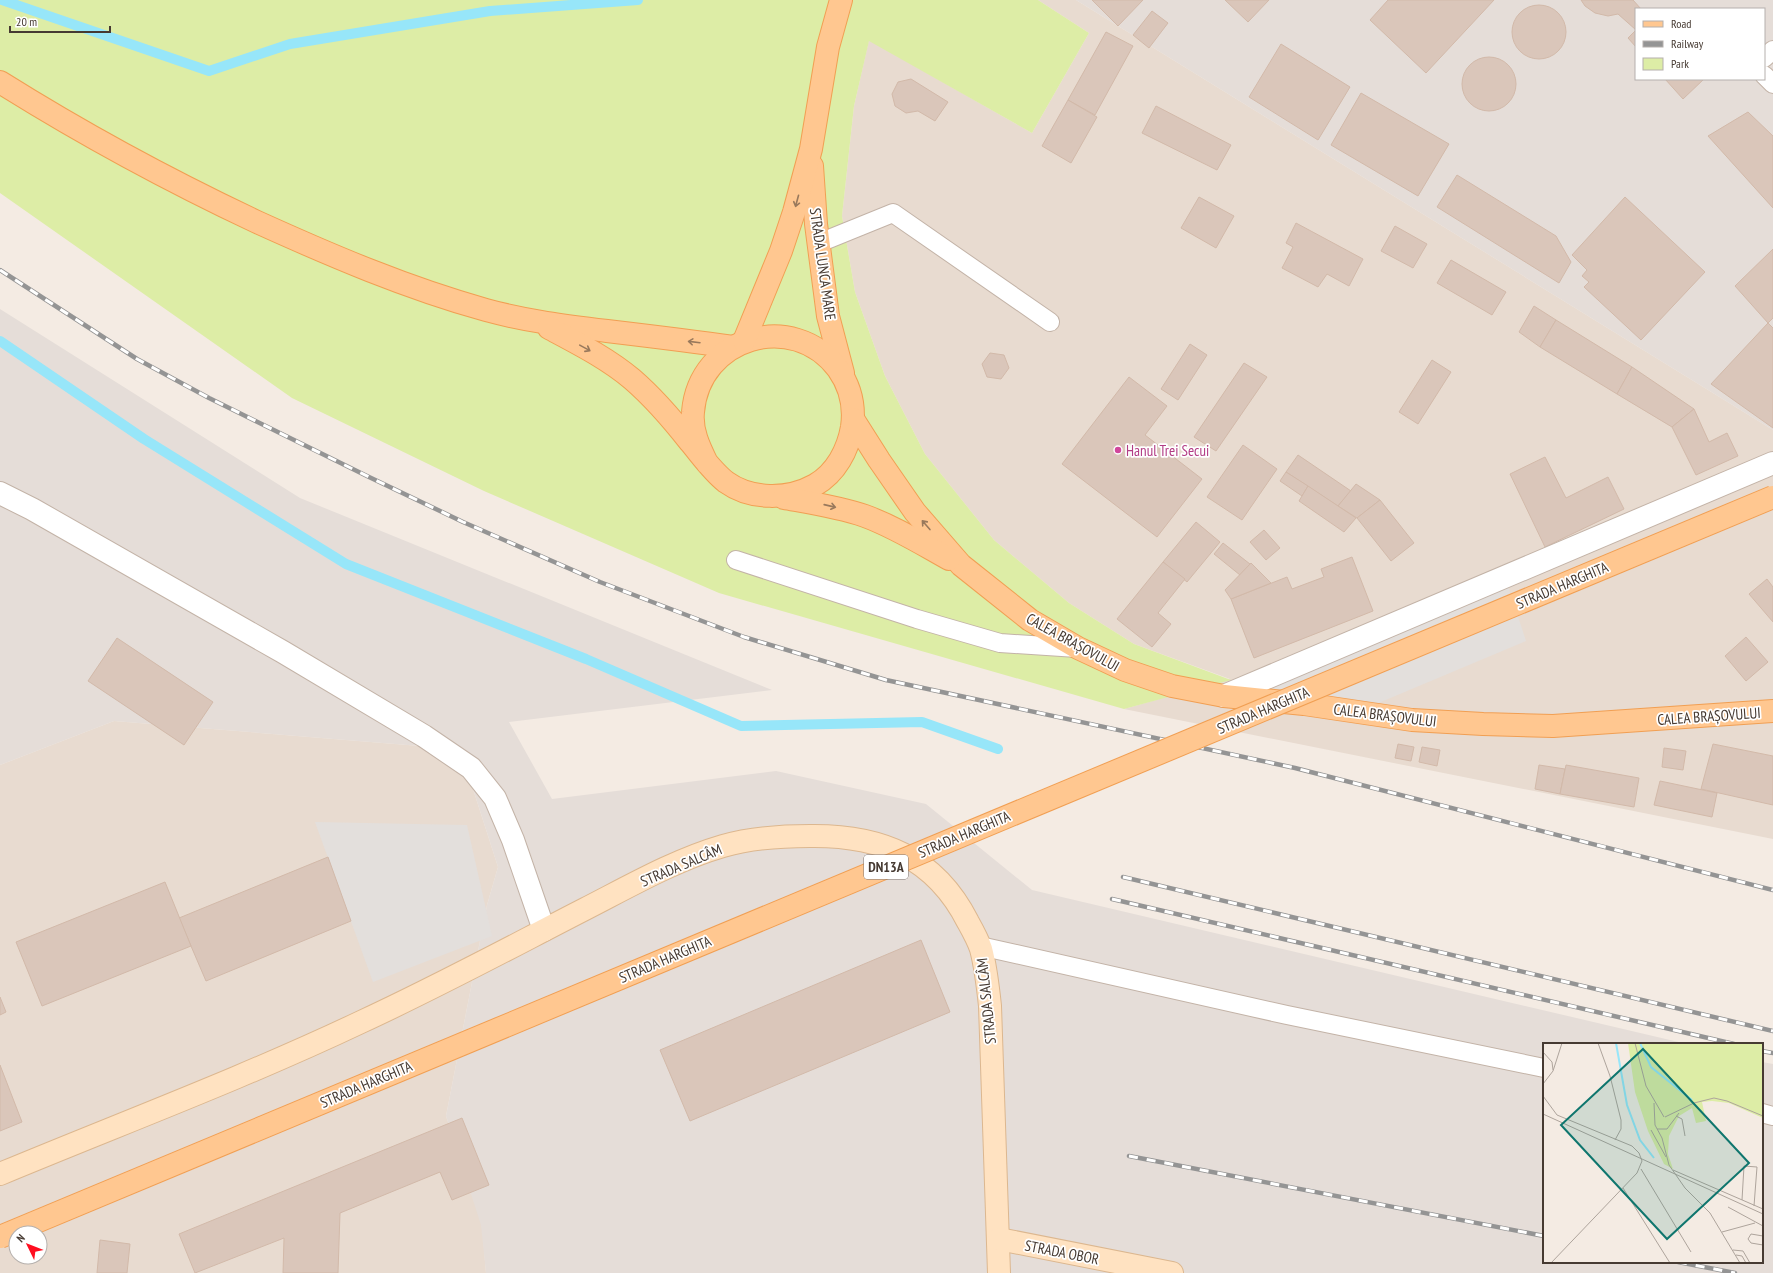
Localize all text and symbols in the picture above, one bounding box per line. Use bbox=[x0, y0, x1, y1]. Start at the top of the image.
scale bar bbox=[10, 8, 110, 34]
legend bbox=[1635, 8, 1765, 80]
text: 20 m bbox=[16, 14, 37, 29]
text: Road bbox=[1671, 16, 1691, 31]
text: Railway bbox=[1671, 36, 1704, 51]
text: Park bbox=[1671, 56, 1689, 71]
one-way arrow bbox=[793, 194, 800, 207]
street label: STRADA LUNCA MARE bbox=[806, 207, 840, 321]
one-way arrow bbox=[688, 338, 701, 346]
one-way arrow bbox=[579, 344, 591, 352]
place label: Hanul Trei Secui bbox=[1126, 441, 1209, 460]
marker: Hanul Trei Secui bbox=[1113, 445, 1123, 455]
one-way arrow bbox=[823, 503, 836, 511]
one-way arrow bbox=[922, 520, 931, 530]
street label: STRADA HARGHITA bbox=[1513, 557, 1612, 613]
street label: CALEA BRAȘOVULUI bbox=[1023, 609, 1123, 675]
street label: STRADA HARGHITA bbox=[1214, 682, 1313, 738]
street label: CALEA BRAȘOVULUI bbox=[1332, 699, 1438, 731]
street label: CALEA BRAȘOVULUI bbox=[1657, 703, 1761, 729]
street label: STRADA HARGHITA bbox=[915, 806, 1014, 862]
street label: STRADA SALCÂM bbox=[637, 839, 725, 891]
road number: DN13A bbox=[864, 855, 908, 879]
street label: STRADA HARGHITA bbox=[616, 931, 715, 987]
street label: STRADA SALCÂM bbox=[972, 957, 1000, 1045]
inset map bbox=[1543, 1043, 1763, 1263]
street label: STRADA HARGHITA bbox=[317, 1056, 416, 1112]
north arrow bbox=[8, 1225, 48, 1265]
text: N bbox=[14, 1231, 28, 1245]
street label: STRADA OBOR bbox=[1023, 1236, 1101, 1268]

